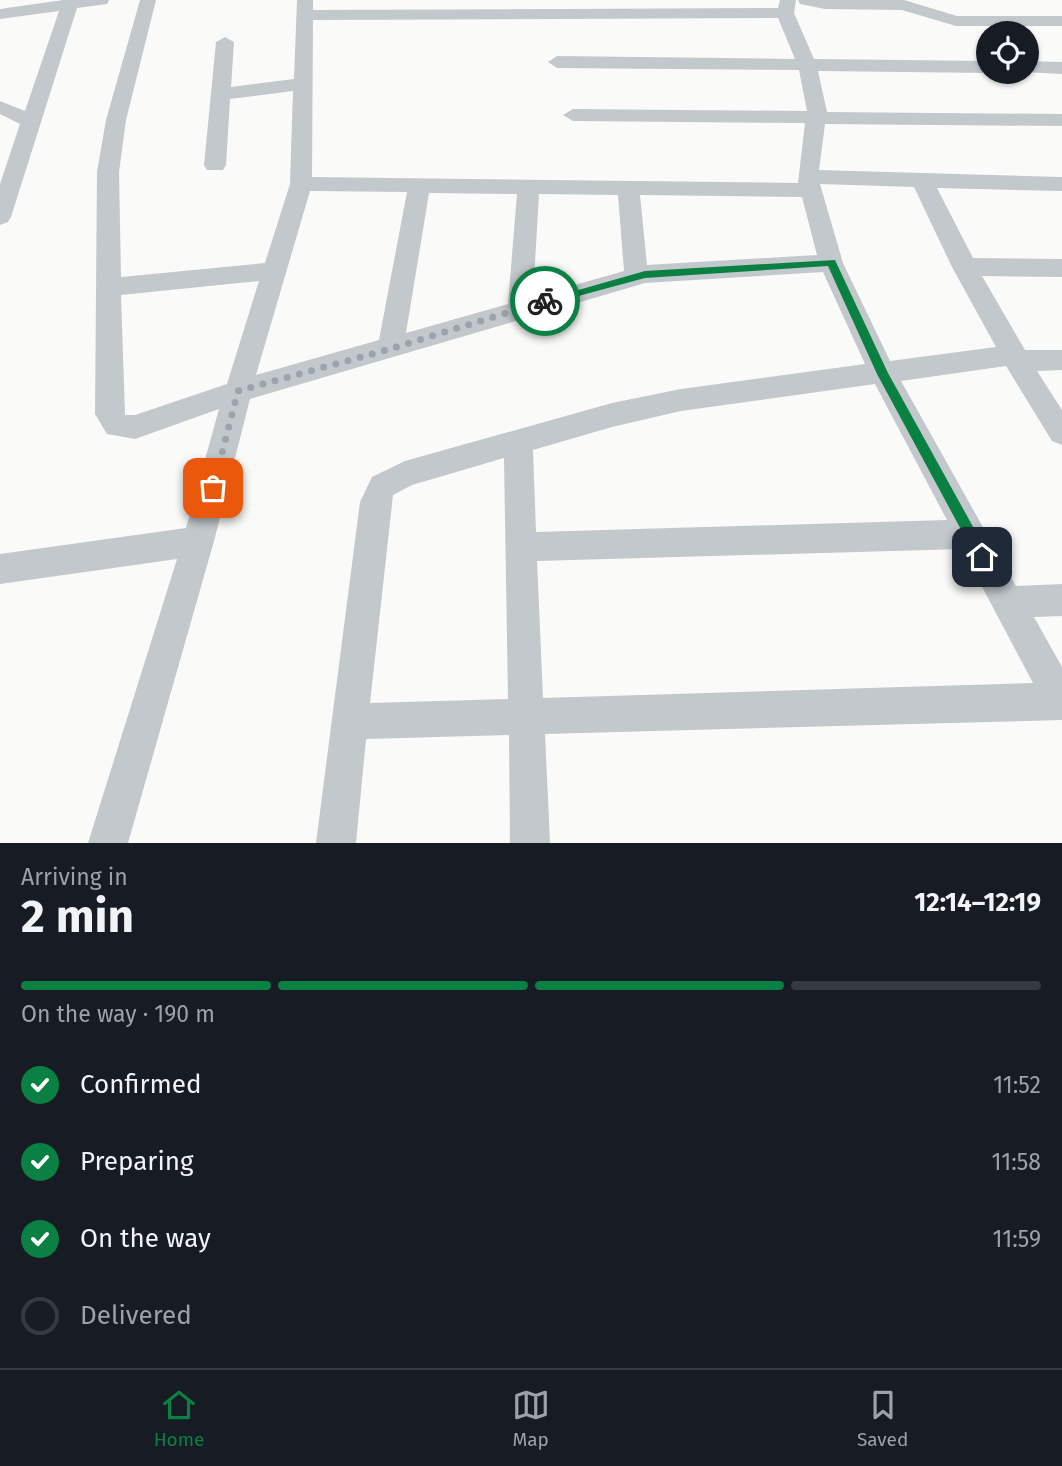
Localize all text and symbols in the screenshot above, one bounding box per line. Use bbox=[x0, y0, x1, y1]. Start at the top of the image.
map controls bbox=[976, 21, 1039, 84]
button: locate bbox=[976, 21, 1039, 84]
courier bbox=[510, 266, 580, 336]
icon: bike bbox=[526, 282, 564, 320]
pin bbox=[183, 458, 243, 518]
icon: bag bbox=[194, 469, 232, 507]
pin bbox=[952, 527, 1012, 587]
icon: home bbox=[963, 538, 1001, 576]
text: Arriving in bbox=[21, 863, 128, 891]
text: 12:14–12:19 bbox=[914, 887, 1041, 918]
text: 2 min bbox=[21, 889, 134, 944]
text: On the way · 190 m bbox=[21, 1000, 215, 1028]
icon: check bbox=[21, 1066, 59, 1104]
text: Confirmed bbox=[80, 1069, 201, 1100]
text: 11:52 bbox=[993, 1071, 1041, 1099]
icon: check bbox=[21, 1143, 59, 1181]
text: Preparing bbox=[80, 1146, 193, 1177]
text: 11:58 bbox=[992, 1148, 1041, 1176]
icon: check bbox=[21, 1220, 59, 1258]
text: On the way bbox=[80, 1223, 211, 1254]
text: 11:59 bbox=[993, 1225, 1041, 1253]
text: Delivered bbox=[80, 1300, 192, 1331]
tab: Home bbox=[154, 1386, 204, 1451]
tab: Map bbox=[512, 1386, 550, 1451]
tab: Saved bbox=[857, 1386, 908, 1451]

